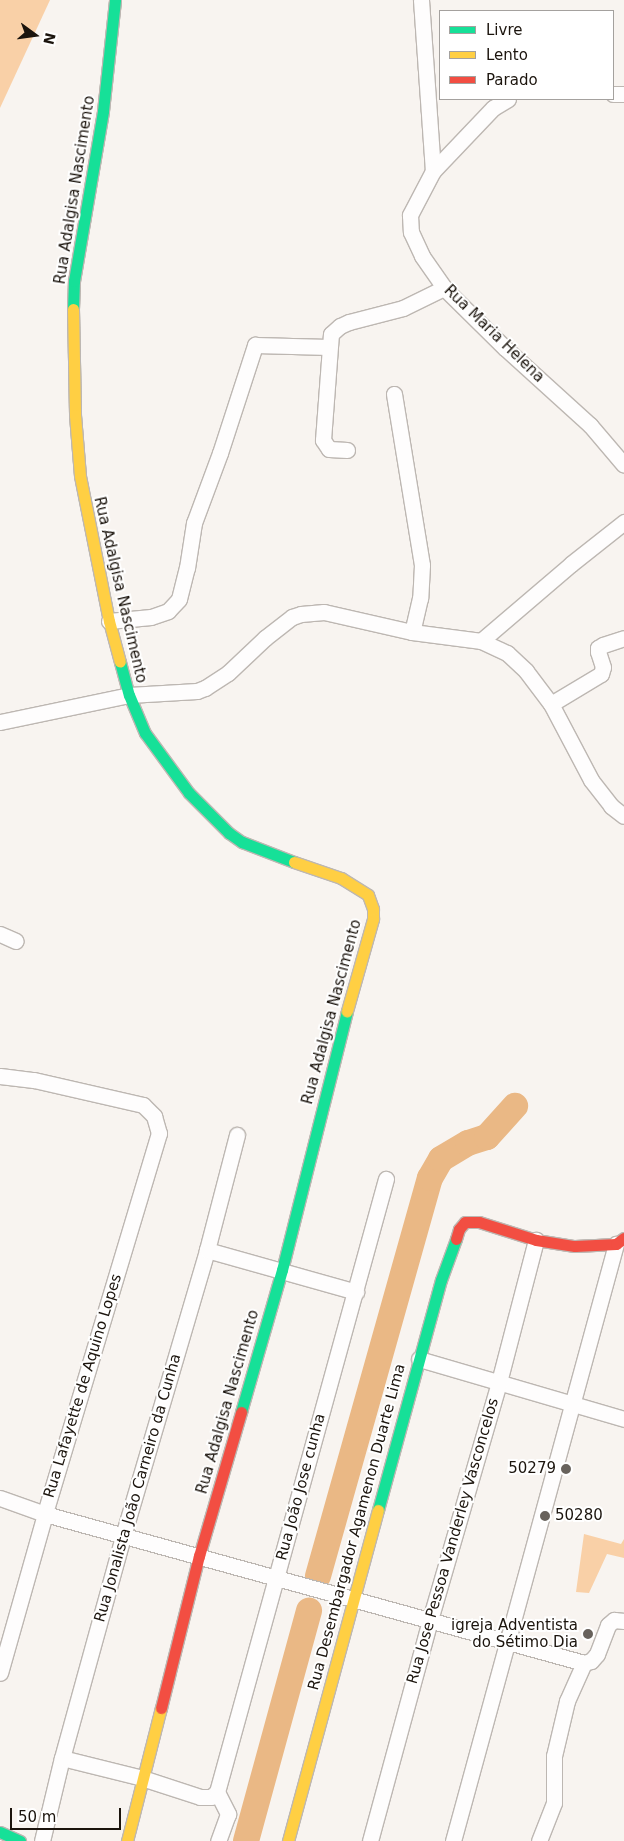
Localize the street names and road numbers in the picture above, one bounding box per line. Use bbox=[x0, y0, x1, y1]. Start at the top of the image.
street label: Rua Adalgisa Nascimento bbox=[51, 94, 99, 286]
street label: Rua Maria Helena bbox=[440, 282, 548, 386]
street label: Rua Adalgisa Nascimento bbox=[90, 495, 150, 685]
street label: Rua Adalgisa Nascimento bbox=[299, 918, 365, 1106]
street label: Rua Lafayette de Aquino Lopes bbox=[40, 1272, 126, 1500]
street label: Rua Adalgisa Nascimento bbox=[193, 1308, 263, 1496]
street label: Rua Jonalista João Carneiro da Cunha bbox=[91, 1352, 185, 1624]
street label: Rua Desembargador Agamenon Duarte Lima bbox=[305, 1362, 409, 1692]
street label: Rua Jose Pessoa Vanderley Vasconcelos bbox=[403, 1396, 503, 1686]
street label: Rua João Jose cunha bbox=[273, 1412, 329, 1562]

